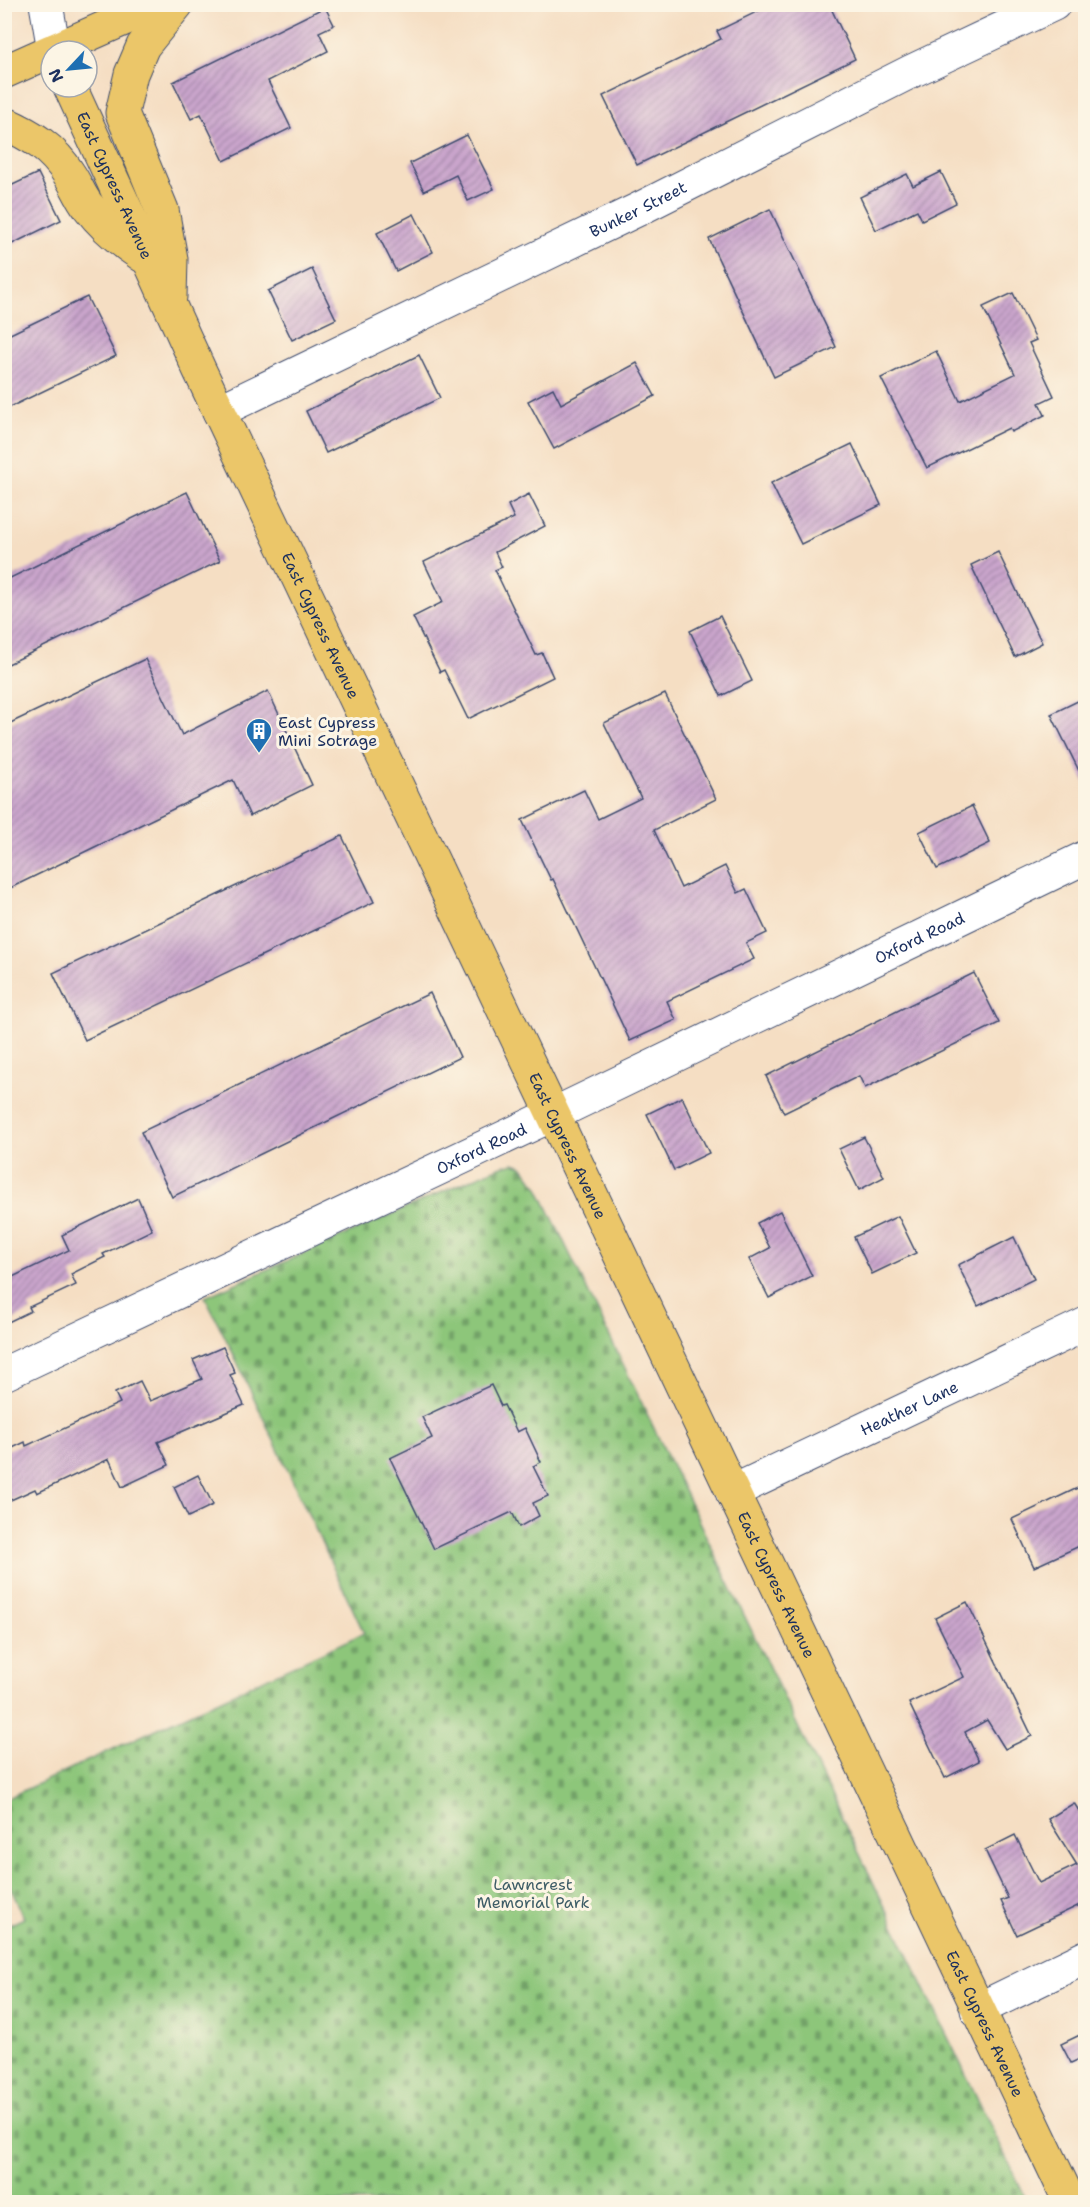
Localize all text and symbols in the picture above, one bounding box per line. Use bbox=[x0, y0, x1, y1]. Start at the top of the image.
north arrow bbox=[39, 39, 99, 99]
text: N bbox=[44, 65, 68, 86]
street label: East Cypress Avenue bbox=[72, 108, 157, 263]
street label: Bunker Street bbox=[586, 177, 690, 242]
street label: East Cypress Avenue bbox=[277, 549, 364, 702]
place label: East Cypress Mini Sotrage bbox=[278, 712, 377, 751]
building icon: East Cypress Mini Sotrage bbox=[244, 716, 274, 754]
street label: Oxford Road bbox=[871, 907, 968, 969]
street label: East Cypress Avenue bbox=[524, 1069, 611, 1223]
street label: Oxford Road bbox=[433, 1118, 530, 1179]
street label: Heather Lane bbox=[857, 1376, 962, 1441]
street label: East Cypress Avenue bbox=[732, 1508, 820, 1662]
park label: Lawncrest Memorial Park bbox=[476, 1874, 590, 1913]
street label: East Cypress Avenue bbox=[941, 1947, 1029, 2101]

